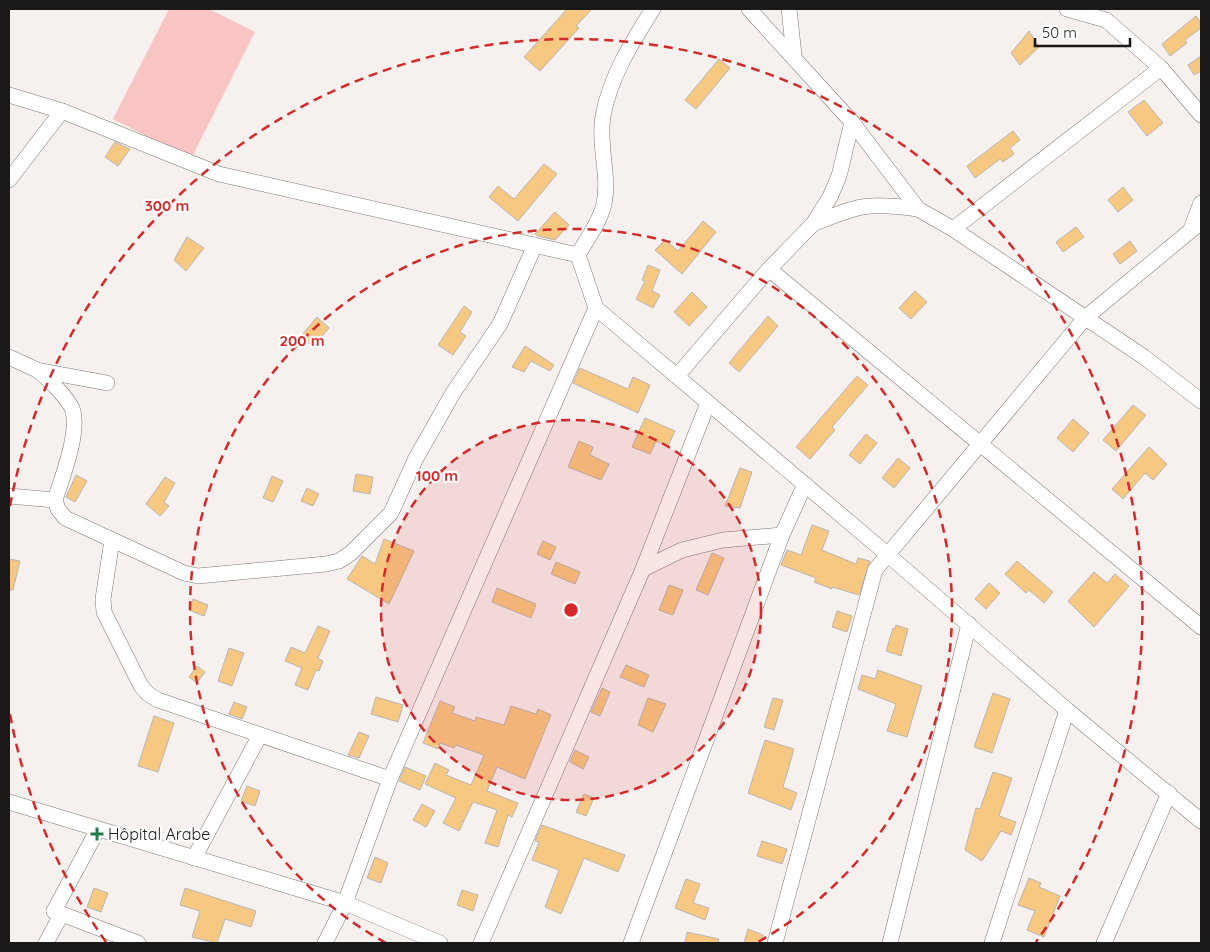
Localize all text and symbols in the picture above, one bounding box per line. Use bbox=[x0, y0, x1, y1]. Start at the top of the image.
scale bar bbox=[1035, 15, 1130, 47]
text: 50 m bbox=[1042, 23, 1077, 42]
text: 300 m bbox=[145, 196, 189, 215]
text: 200 m bbox=[280, 331, 325, 350]
text: 100 m bbox=[416, 466, 458, 485]
centre of rings bbox=[562, 601, 580, 619]
place label: Hôpital Arabe bbox=[108, 824, 210, 844]
marker: Hôpital Arabe bbox=[90, 827, 104, 841]

